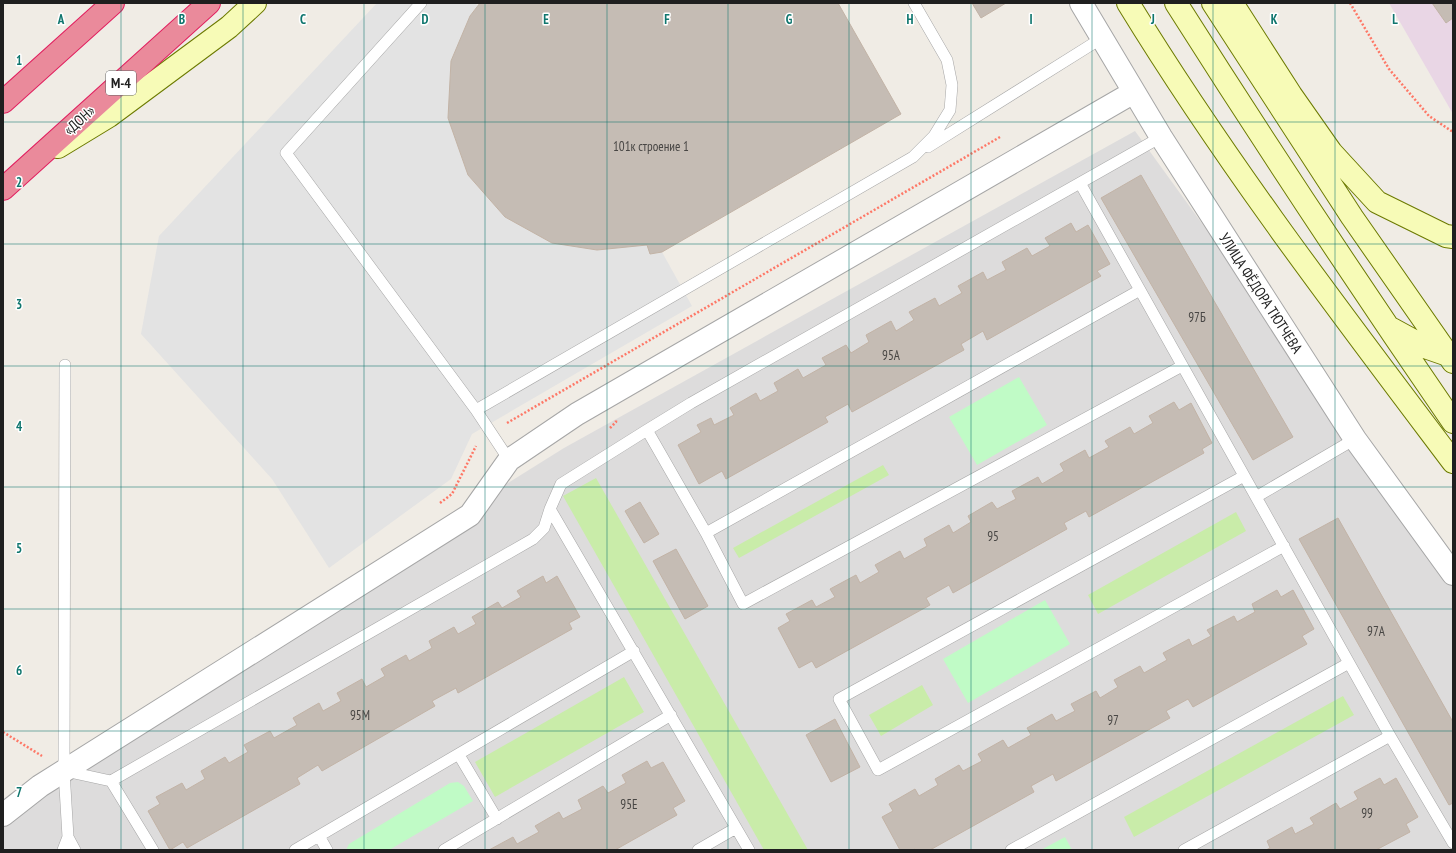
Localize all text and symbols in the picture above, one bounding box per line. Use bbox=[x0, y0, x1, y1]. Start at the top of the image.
text: A bbox=[57, 11, 65, 28]
text: B bbox=[179, 11, 185, 28]
text: C bbox=[300, 11, 306, 28]
text: D bbox=[422, 11, 429, 28]
text: E bbox=[543, 11, 549, 28]
text: F bbox=[664, 11, 670, 28]
text: G bbox=[786, 11, 793, 28]
text: H bbox=[907, 11, 914, 28]
text: I bbox=[1029, 11, 1033, 28]
text: J bbox=[1150, 11, 1155, 28]
text: K bbox=[1271, 11, 1278, 28]
text: L bbox=[1392, 11, 1398, 28]
text: 1 bbox=[16, 52, 22, 69]
road number: М-4 bbox=[106, 71, 136, 95]
street label: «ДОН» bbox=[59, 101, 99, 139]
house number: 101к строение 1 bbox=[613, 138, 689, 155]
text: 2 bbox=[16, 174, 22, 191]
street label: УЛИЦА ФЁДОРА ТЮТЧЕВА bbox=[1215, 229, 1307, 357]
text: 3 bbox=[16, 296, 22, 313]
house number: 97Б bbox=[1188, 309, 1206, 326]
house number: 95А bbox=[882, 347, 901, 364]
text: 4 bbox=[16, 418, 23, 435]
house number: 95 bbox=[987, 528, 999, 545]
text: 5 bbox=[16, 540, 22, 557]
house number: 97А bbox=[1367, 623, 1386, 640]
text: 6 bbox=[16, 662, 22, 679]
house number: 95М bbox=[350, 707, 370, 724]
house number: 97 bbox=[1107, 712, 1119, 729]
text: 7 bbox=[16, 784, 22, 801]
house number: 95Е bbox=[620, 796, 638, 813]
house number: 99 bbox=[1361, 805, 1373, 822]

